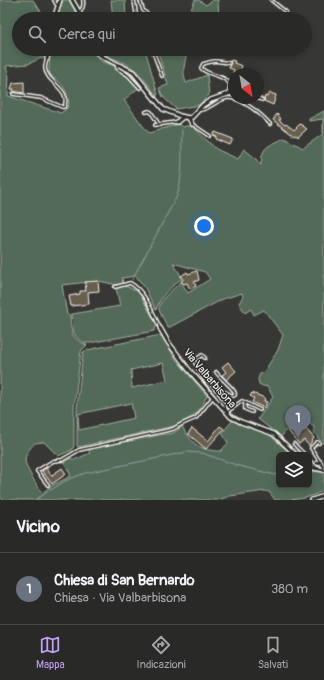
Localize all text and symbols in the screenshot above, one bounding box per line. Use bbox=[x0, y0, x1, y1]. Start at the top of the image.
search box bbox=[12, 12, 312, 56]
icon: search bbox=[26, 23, 48, 45]
text: Cerca qui bbox=[58, 25, 115, 44]
north arrow bbox=[228, 68, 264, 104]
your location bbox=[194, 216, 214, 236]
street label: Via Valbarbisona bbox=[180, 346, 239, 411]
pin: 1 bbox=[285, 405, 311, 438]
map controls bbox=[276, 452, 312, 488]
button: layers bbox=[276, 452, 312, 488]
text: Vicino bbox=[16, 516, 60, 537]
text: Chiesa di San Bernardo bbox=[54, 571, 195, 590]
text: 1 bbox=[26, 581, 32, 597]
text: 380 m bbox=[271, 581, 308, 597]
text: Chiesa · Via Valbarbisona bbox=[54, 590, 186, 606]
tab: Mappa bbox=[36, 634, 65, 671]
tab: Indicazioni bbox=[137, 634, 186, 671]
tab: Salvati bbox=[258, 634, 288, 671]

